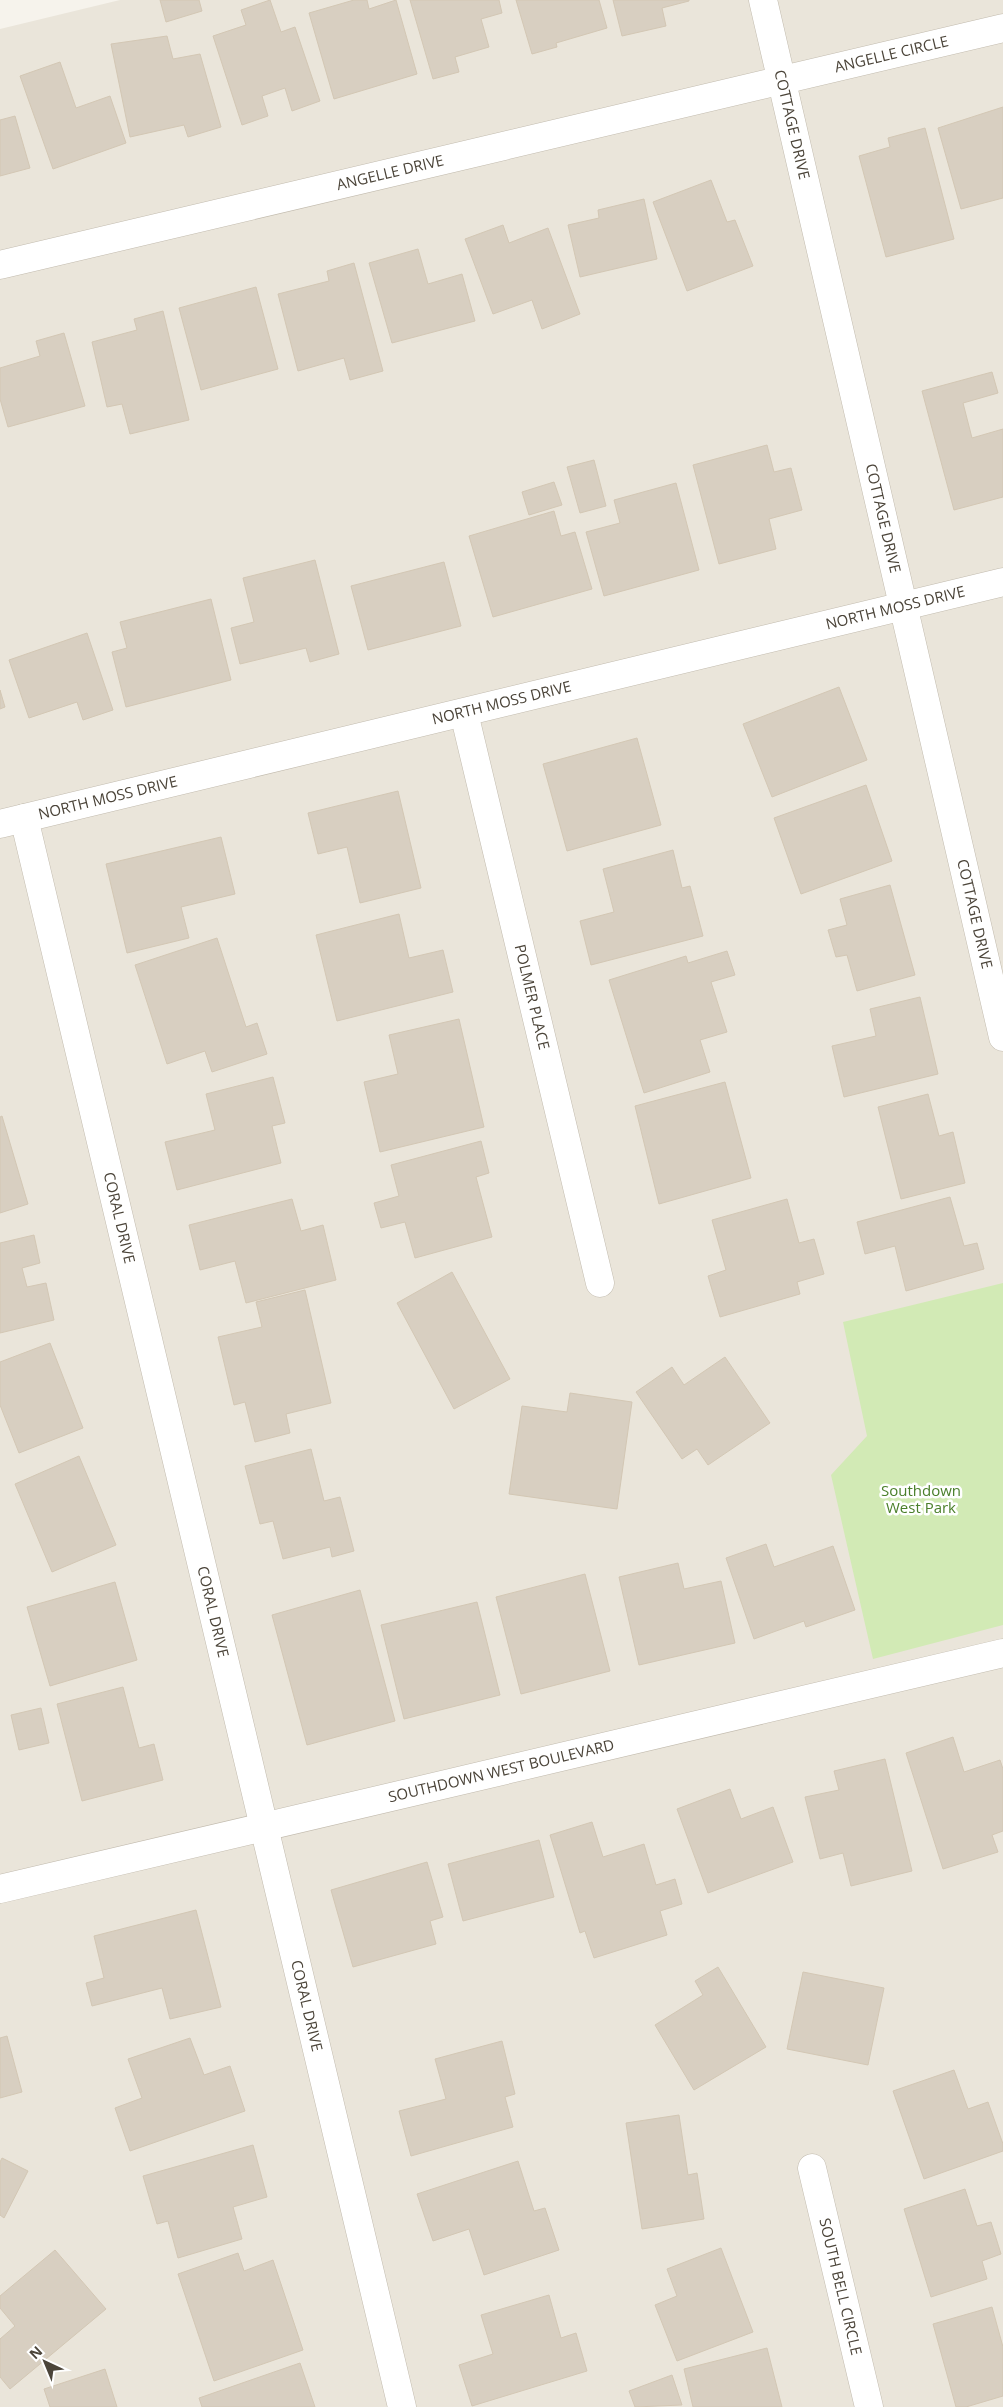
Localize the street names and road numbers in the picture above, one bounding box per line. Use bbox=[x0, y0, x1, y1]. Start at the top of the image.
street label: ANGELLE CIRCLE bbox=[832, 30, 950, 77]
street label: COTTAGE DRIVE bbox=[770, 68, 815, 181]
street label: ANGELLE DRIVE bbox=[334, 149, 446, 194]
street label: COTTAGE DRIVE bbox=[862, 461, 906, 575]
street label: NORTH MOSS DRIVE bbox=[823, 581, 967, 633]
street label: NORTH MOSS DRIVE bbox=[430, 676, 573, 728]
street label: NORTH MOSS DRIVE bbox=[36, 771, 179, 823]
street label: COTTAGE DRIVE bbox=[953, 857, 998, 970]
street label: POLMER PLACE bbox=[511, 942, 555, 1052]
street label: CORAL DRIVE bbox=[100, 1170, 141, 1265]
street label: CORAL DRIVE bbox=[193, 1564, 234, 1659]
street label: SOUTHDOWN WEST BOULEVARD bbox=[386, 1734, 616, 1806]
street label: CORAL DRIVE bbox=[287, 1958, 328, 2053]
street label: SOUTH BELL CIRCLE bbox=[815, 2216, 867, 2357]

